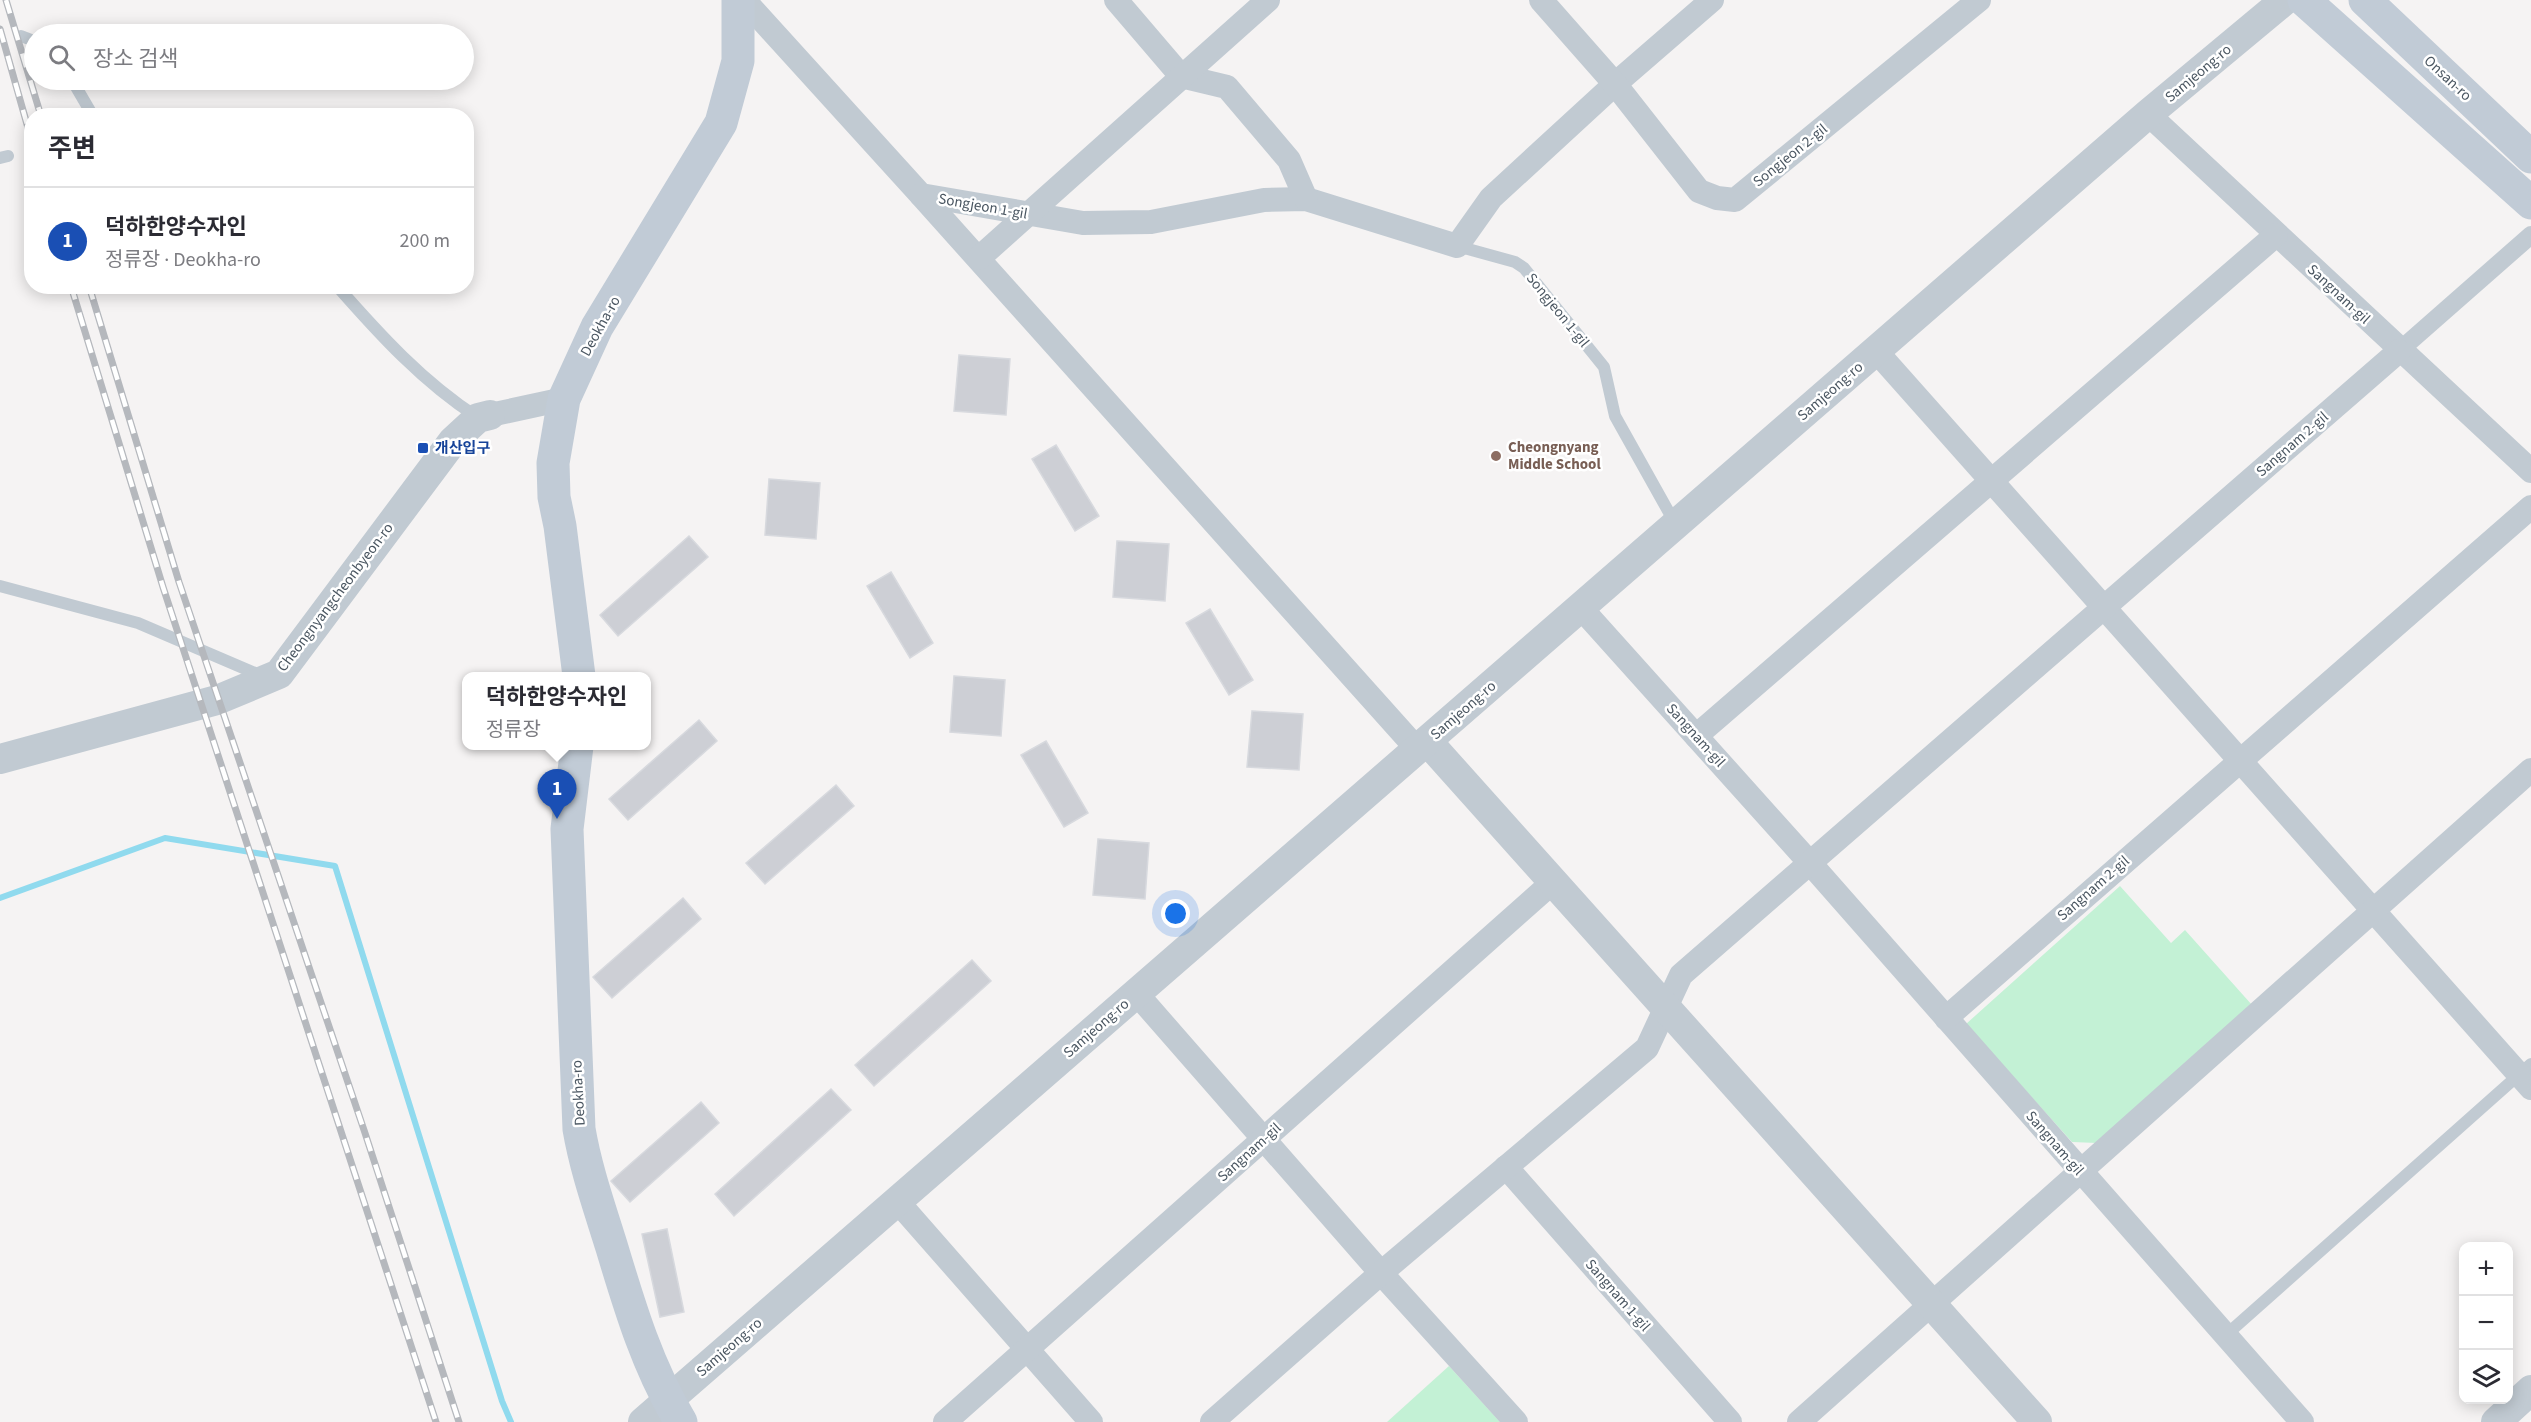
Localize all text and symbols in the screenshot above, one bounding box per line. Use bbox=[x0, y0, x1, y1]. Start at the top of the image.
search box bbox=[24, 24, 474, 90]
street label: Samjeong-ro bbox=[2161, 39, 2236, 107]
icon: search bbox=[45, 41, 78, 74]
text: 장소 검색 bbox=[93, 43, 178, 75]
street label: Onsan-ro bbox=[2419, 51, 2476, 106]
street label: Songjeon 2-gil bbox=[1749, 119, 1832, 192]
text: 주변 bbox=[48, 130, 96, 167]
street label: Songjeon 1-gil bbox=[937, 188, 1029, 225]
text: 덕하한양수자인 bbox=[105, 211, 247, 243]
text: 1 bbox=[62, 227, 73, 255]
text: 200 m bbox=[400, 227, 450, 255]
text: 정류장 · Deokha-ro bbox=[105, 246, 261, 274]
street label: Sangnam-gil bbox=[2303, 260, 2375, 329]
street label: Songjeon 1-gil bbox=[1521, 269, 1594, 352]
street label: Deokha-ro bbox=[575, 292, 626, 360]
street label: Samjeong-ro bbox=[1793, 357, 1868, 426]
street label: Sangnam 2-gil bbox=[2252, 407, 2333, 482]
place label: Cheongnyang Middle School bbox=[1508, 437, 1601, 475]
place label: 개산입구 bbox=[435, 438, 490, 459]
marker: 개산입구 bbox=[416, 441, 430, 455]
marker: Cheongnyang Middle School bbox=[1489, 449, 1503, 463]
street label: Cheongnyangcheonbyeon-ro bbox=[272, 518, 398, 676]
popup bbox=[462, 672, 651, 750]
street label: Samjeong-ro bbox=[1426, 676, 1501, 745]
text: 덕하한양수자인 bbox=[486, 681, 627, 713]
street label: Sangnam-gil bbox=[1661, 699, 1730, 772]
text: 정류장 bbox=[486, 716, 541, 744]
pin: 1 bbox=[538, 770, 576, 819]
street label: Sangnam 2-gil bbox=[2053, 851, 2134, 926]
your location bbox=[1161, 899, 1190, 928]
street label: Samjeong-ro bbox=[1059, 994, 1134, 1063]
street label: Deokha-ro bbox=[566, 1060, 591, 1126]
street label: Sangnam-gil bbox=[2021, 1107, 2089, 1180]
street label: Sangnam-gil bbox=[1213, 1118, 1286, 1187]
map controls bbox=[2459, 1242, 2513, 1404]
button: + bbox=[2459, 1242, 2513, 1296]
street label: Sangnam 1-gil bbox=[1580, 1255, 1655, 1336]
button: − bbox=[2459, 1296, 2513, 1350]
street label: Samjeong-ro bbox=[692, 1313, 767, 1382]
button: layers bbox=[2459, 1350, 2513, 1404]

